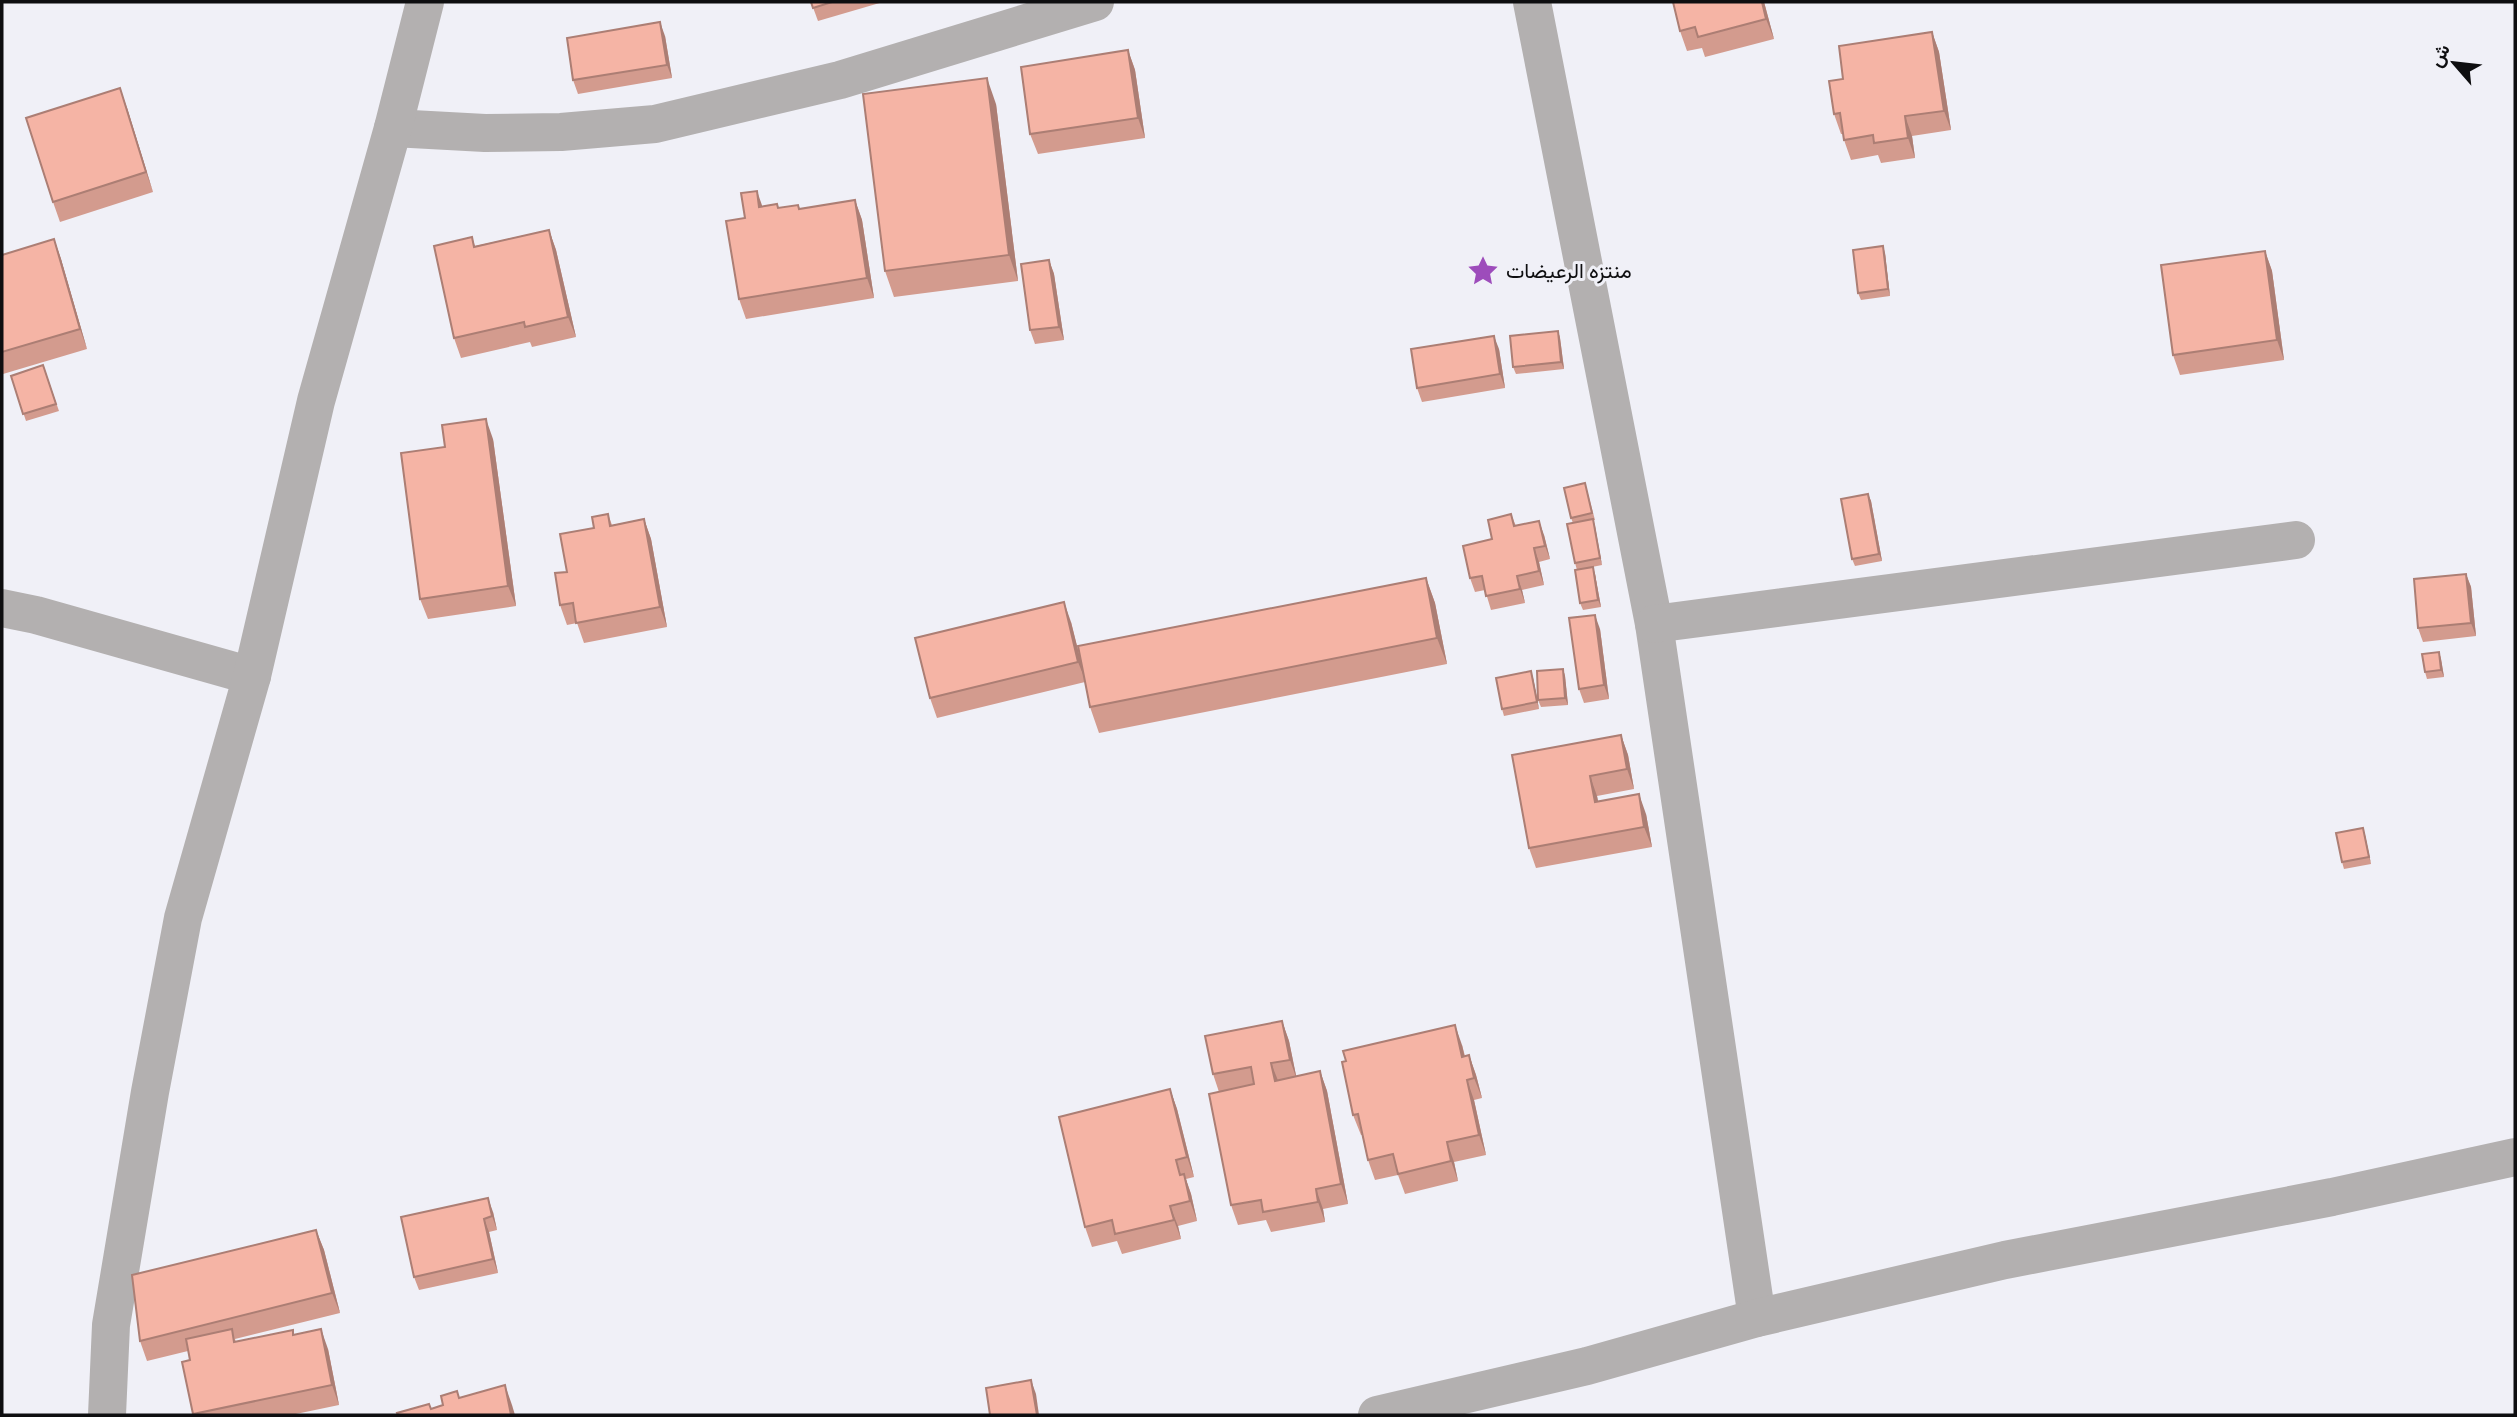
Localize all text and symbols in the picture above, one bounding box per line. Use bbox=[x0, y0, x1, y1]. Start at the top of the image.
north arrow bbox=[2419, 28, 2489, 98]
text: ش bbox=[2424, 40, 2455, 71]
place icon: منتزه الرعيضات bbox=[1466, 254, 1500, 288]
place label: منتزه الرعيضات bbox=[1506, 259, 1632, 284]

